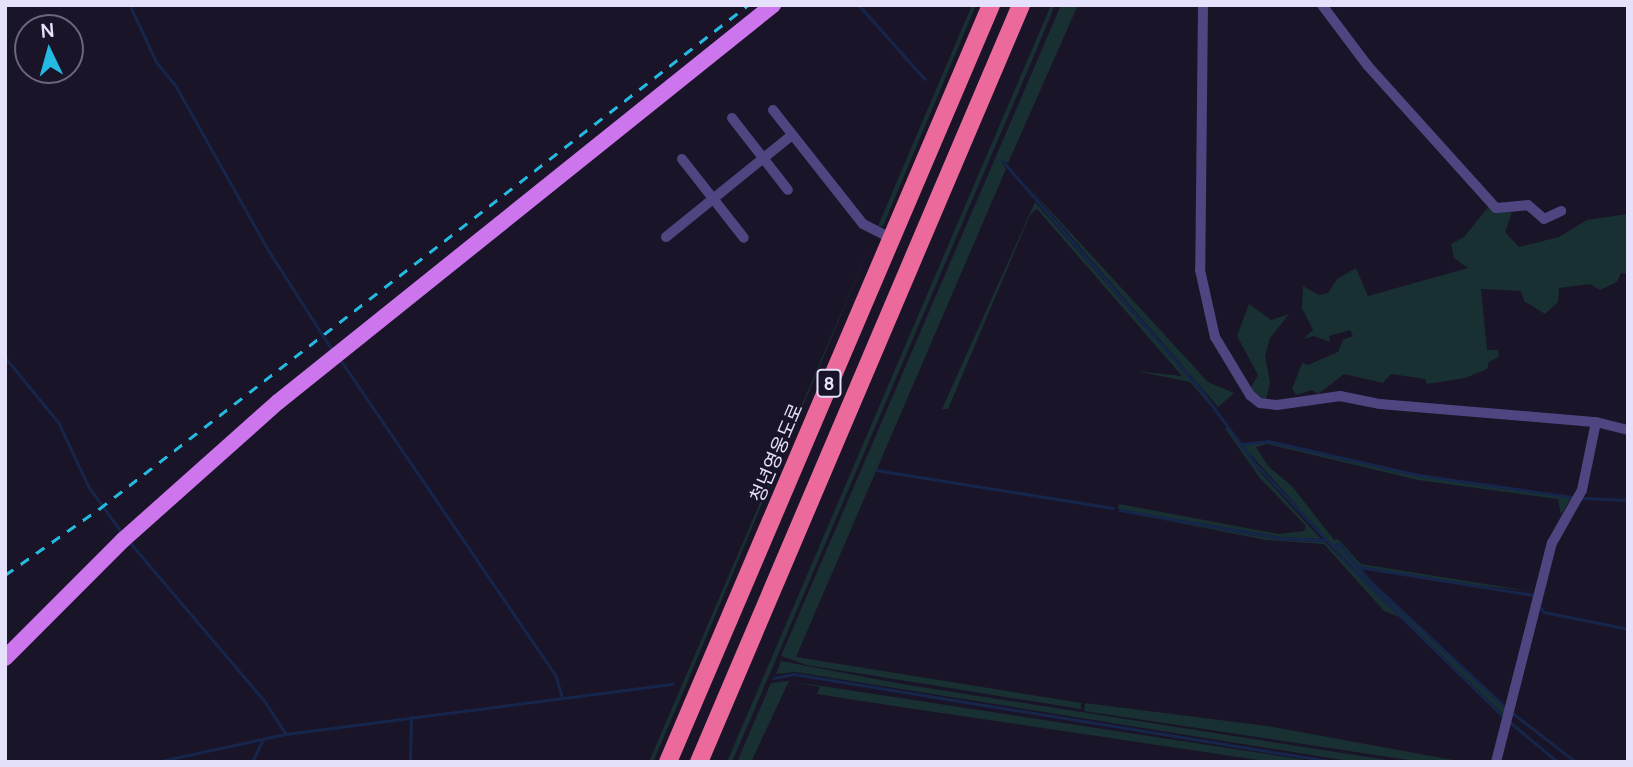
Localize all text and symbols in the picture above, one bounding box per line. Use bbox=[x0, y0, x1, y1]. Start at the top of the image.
north arrow bbox=[14, 14, 84, 84]
text: N bbox=[39, 17, 55, 44]
road number: 8 bbox=[815, 368, 843, 398]
street label: 청년영웅도로 bbox=[746, 400, 808, 506]

